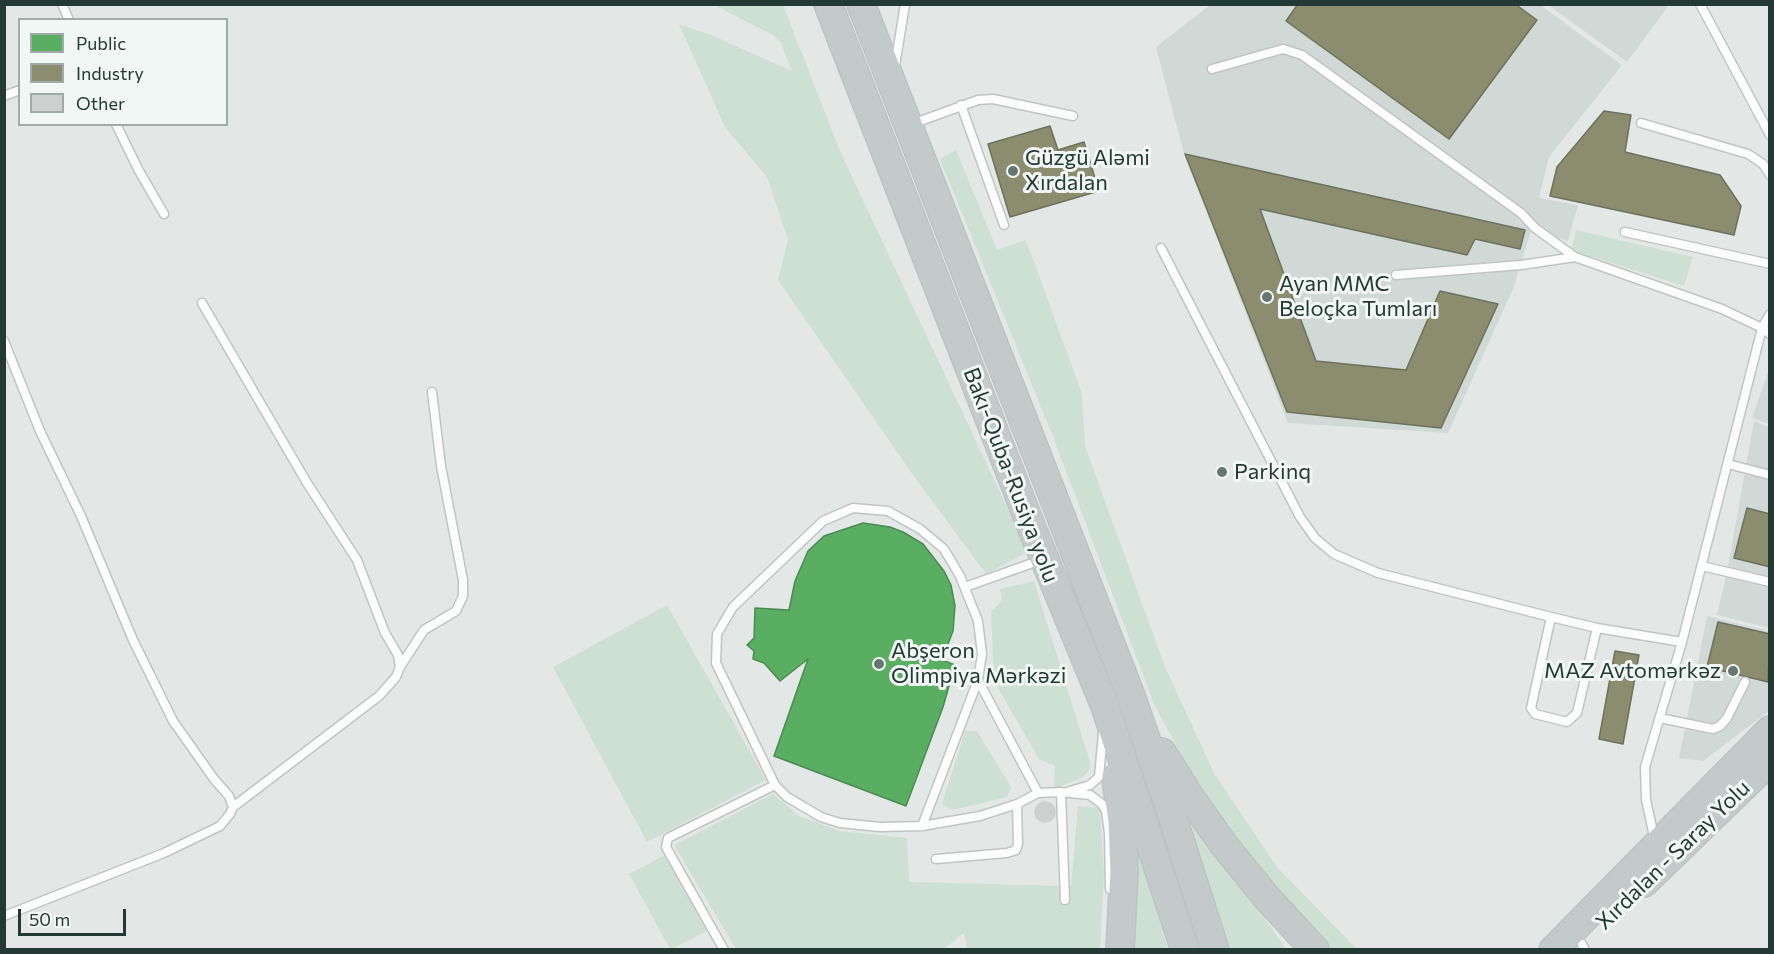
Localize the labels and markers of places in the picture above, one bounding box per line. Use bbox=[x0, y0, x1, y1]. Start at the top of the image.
place label: Güzgü Aləmi Xırdalan bbox=[1025, 145, 1150, 196]
marker: Güzgü Aləmi Xırdalan bbox=[1006, 164, 1020, 178]
place label: Ayan MMC Beloçka Tumları bbox=[1279, 271, 1437, 322]
marker: Ayan MMC Beloçka Tumları bbox=[1260, 290, 1274, 304]
place label: Parkinq bbox=[1234, 459, 1311, 485]
marker: Parkinq bbox=[1215, 465, 1229, 479]
place label: Abşeron Olimpiya Mərkəzi bbox=[891, 638, 1066, 690]
marker: Abşeron Olimpiya Mərkəzi bbox=[872, 657, 886, 671]
place label: MAZ Avtomərkəz bbox=[1544, 658, 1721, 684]
marker: MAZ Avtomərkəz bbox=[1726, 664, 1740, 678]

